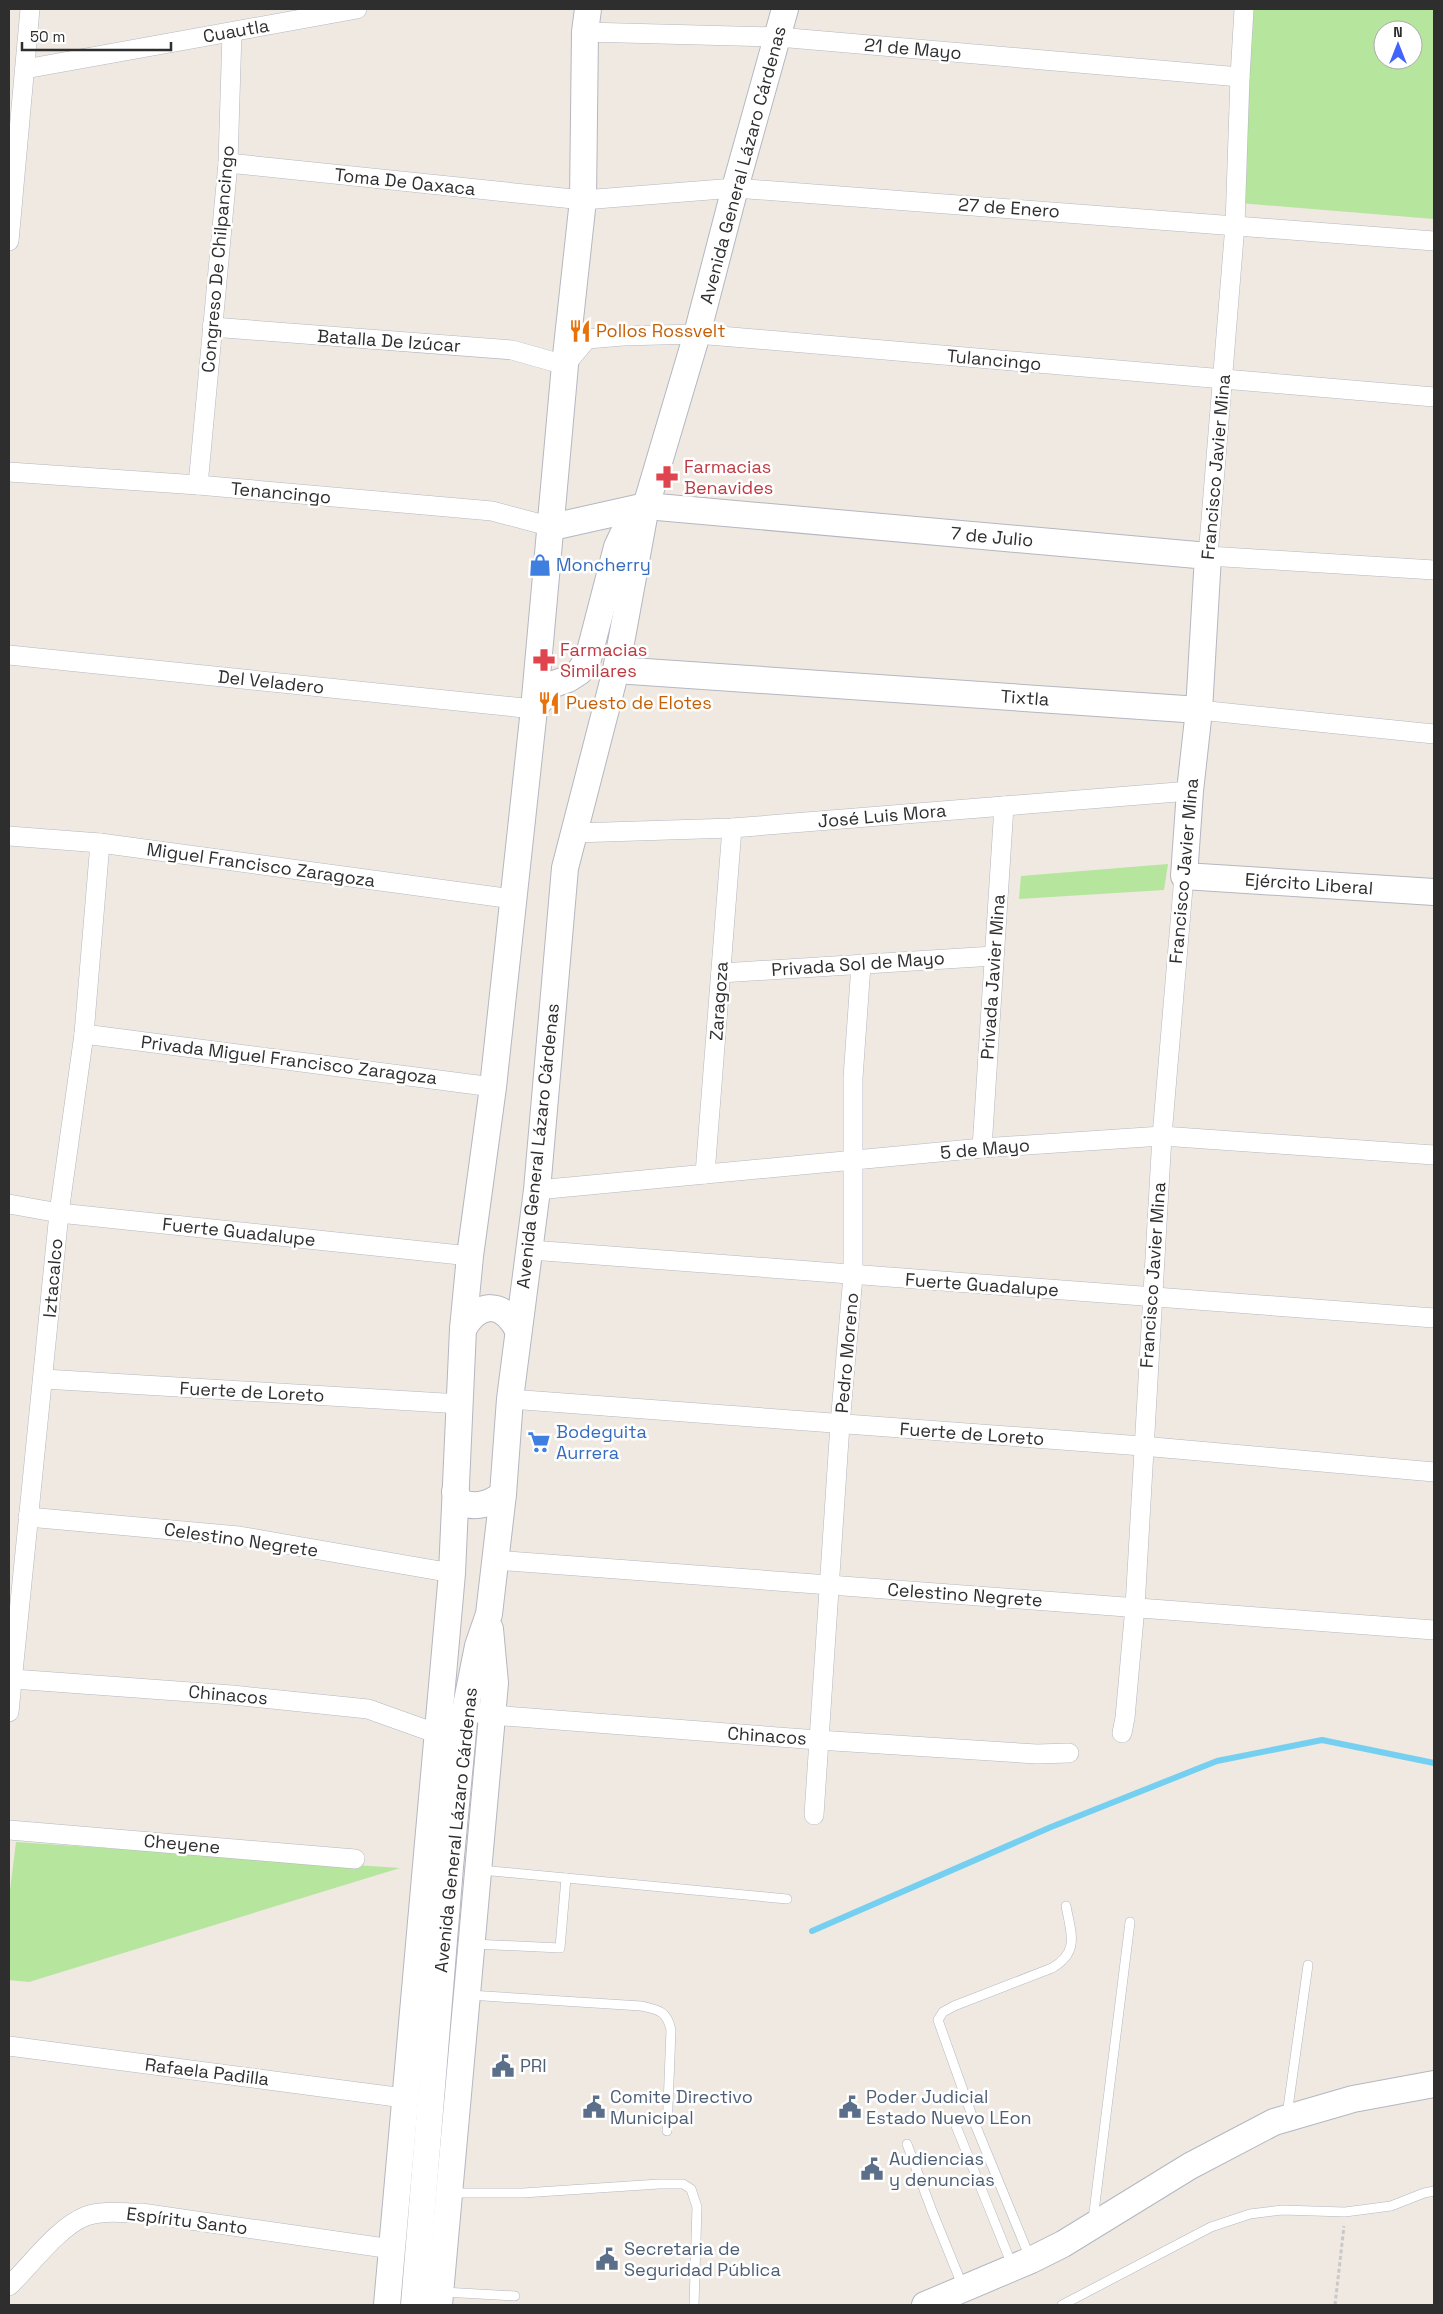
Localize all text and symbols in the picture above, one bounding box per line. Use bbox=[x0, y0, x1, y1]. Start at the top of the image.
street label: Cuautla bbox=[201, 13, 271, 48]
scale bar bbox=[22, 20, 171, 52]
north arrow bbox=[1373, 20, 1423, 70]
street label: Avenida General Lázaro Cárdenas bbox=[694, 23, 791, 306]
text: N bbox=[1393, 23, 1403, 41]
text: 50 m bbox=[30, 27, 65, 46]
street label: 21 de Mayo bbox=[863, 33, 963, 64]
street label: Congreso De Chilpancingo bbox=[196, 144, 239, 374]
street label: Toma De Oaxaca bbox=[333, 163, 477, 200]
street label: 27 de Enero bbox=[957, 192, 1061, 223]
restaurant icon: Pollos Rossvelt bbox=[567, 318, 593, 344]
place label: Pollos Rossvelt bbox=[596, 319, 726, 342]
street label: Batalla De Izúcar bbox=[316, 324, 462, 357]
street label: Tulancingo bbox=[946, 344, 1042, 375]
street label: Francisco Javier Mina bbox=[1196, 373, 1235, 561]
place label: Farmacias Benavides bbox=[684, 455, 773, 499]
pharmacy icon: Farmacias Benavides bbox=[654, 464, 680, 490]
street label: Tenancingo bbox=[230, 477, 332, 508]
street label: 7 de Julio bbox=[950, 521, 1034, 552]
shop icon: Moncherry bbox=[527, 552, 553, 578]
place label: Moncherry bbox=[556, 553, 651, 576]
place label: Farmacias Similares bbox=[560, 638, 647, 682]
pharmacy icon: Farmacias Similares bbox=[531, 647, 557, 673]
street label: Del Veladero bbox=[217, 664, 325, 699]
street label: Tixtla bbox=[1000, 684, 1050, 711]
restaurant icon: Puesto de Elotes bbox=[536, 690, 562, 716]
place label: Puesto de Elotes bbox=[566, 691, 712, 714]
street label: Francisco Javier Mina bbox=[1164, 777, 1203, 965]
street label: José Luis Mora bbox=[817, 798, 947, 833]
street label: Miguel Francisco Zaragoza bbox=[145, 837, 377, 892]
street label: Ejército Liberal bbox=[1244, 868, 1374, 899]
street label: Privada Javier Mina bbox=[975, 893, 1010, 1060]
street label: Privada Sol de Mayo bbox=[770, 946, 946, 981]
street label: Zaragoza bbox=[704, 961, 733, 1041]
street label: Avenida General Lázaro Cárdenas bbox=[511, 1002, 564, 1290]
street label: Privada Miguel Francisco Zaragoza bbox=[140, 1030, 439, 1089]
street label: 5 de Mayo bbox=[939, 1133, 1031, 1164]
street label: Francisco Javier Mina bbox=[1135, 1181, 1170, 1369]
street label: Fuerte Guadalupe bbox=[161, 1212, 317, 1251]
street label: Iztacalco bbox=[38, 1237, 67, 1319]
street label: Fuerte Guadalupe bbox=[904, 1268, 1060, 1301]
street label: Pedro Moreno bbox=[830, 1292, 863, 1414]
street label: Fuerte de Loreto bbox=[179, 1376, 325, 1407]
street label: Fuerte de Loreto bbox=[899, 1417, 1045, 1450]
place label: Bodeguita Aurrera bbox=[556, 1420, 647, 1464]
supermarket icon: Bodeguita Aurrera bbox=[526, 1429, 552, 1455]
street label: Celestino Negrete bbox=[162, 1517, 320, 1562]
street label: Celestino Negrete bbox=[887, 1578, 1043, 1611]
street label: Chinacos bbox=[187, 1680, 269, 1709]
street label: Avenida General Lázaro Cárdenas bbox=[429, 1686, 482, 1974]
street label: Chinacos bbox=[727, 1721, 807, 1750]
street label: Cheyene bbox=[143, 1829, 221, 1858]
street label: Rafaela Padilla bbox=[144, 2052, 270, 2091]
public building icon: PRI bbox=[490, 2053, 516, 2079]
place label: PRI bbox=[520, 2054, 547, 2077]
place label: Comite Directivo Municipal bbox=[610, 2085, 753, 2129]
place label: Poder Judicial Estado Nuevo LEon bbox=[866, 2085, 1032, 2129]
public building icon: Comite Directivo Municipal bbox=[581, 2094, 607, 2120]
public building icon: Poder Judicial Estado Nuevo LEon bbox=[837, 2094, 863, 2120]
place label: Audiencias y denuncias bbox=[889, 2147, 995, 2191]
public building icon: Audiencias y denuncias bbox=[859, 2156, 885, 2182]
street label: Espíritu Santo bbox=[125, 2202, 249, 2239]
place label: Secretaria de Seguridad Pública bbox=[624, 2237, 781, 2281]
public building icon: Secretaria de Seguridad Pública bbox=[594, 2246, 620, 2272]

